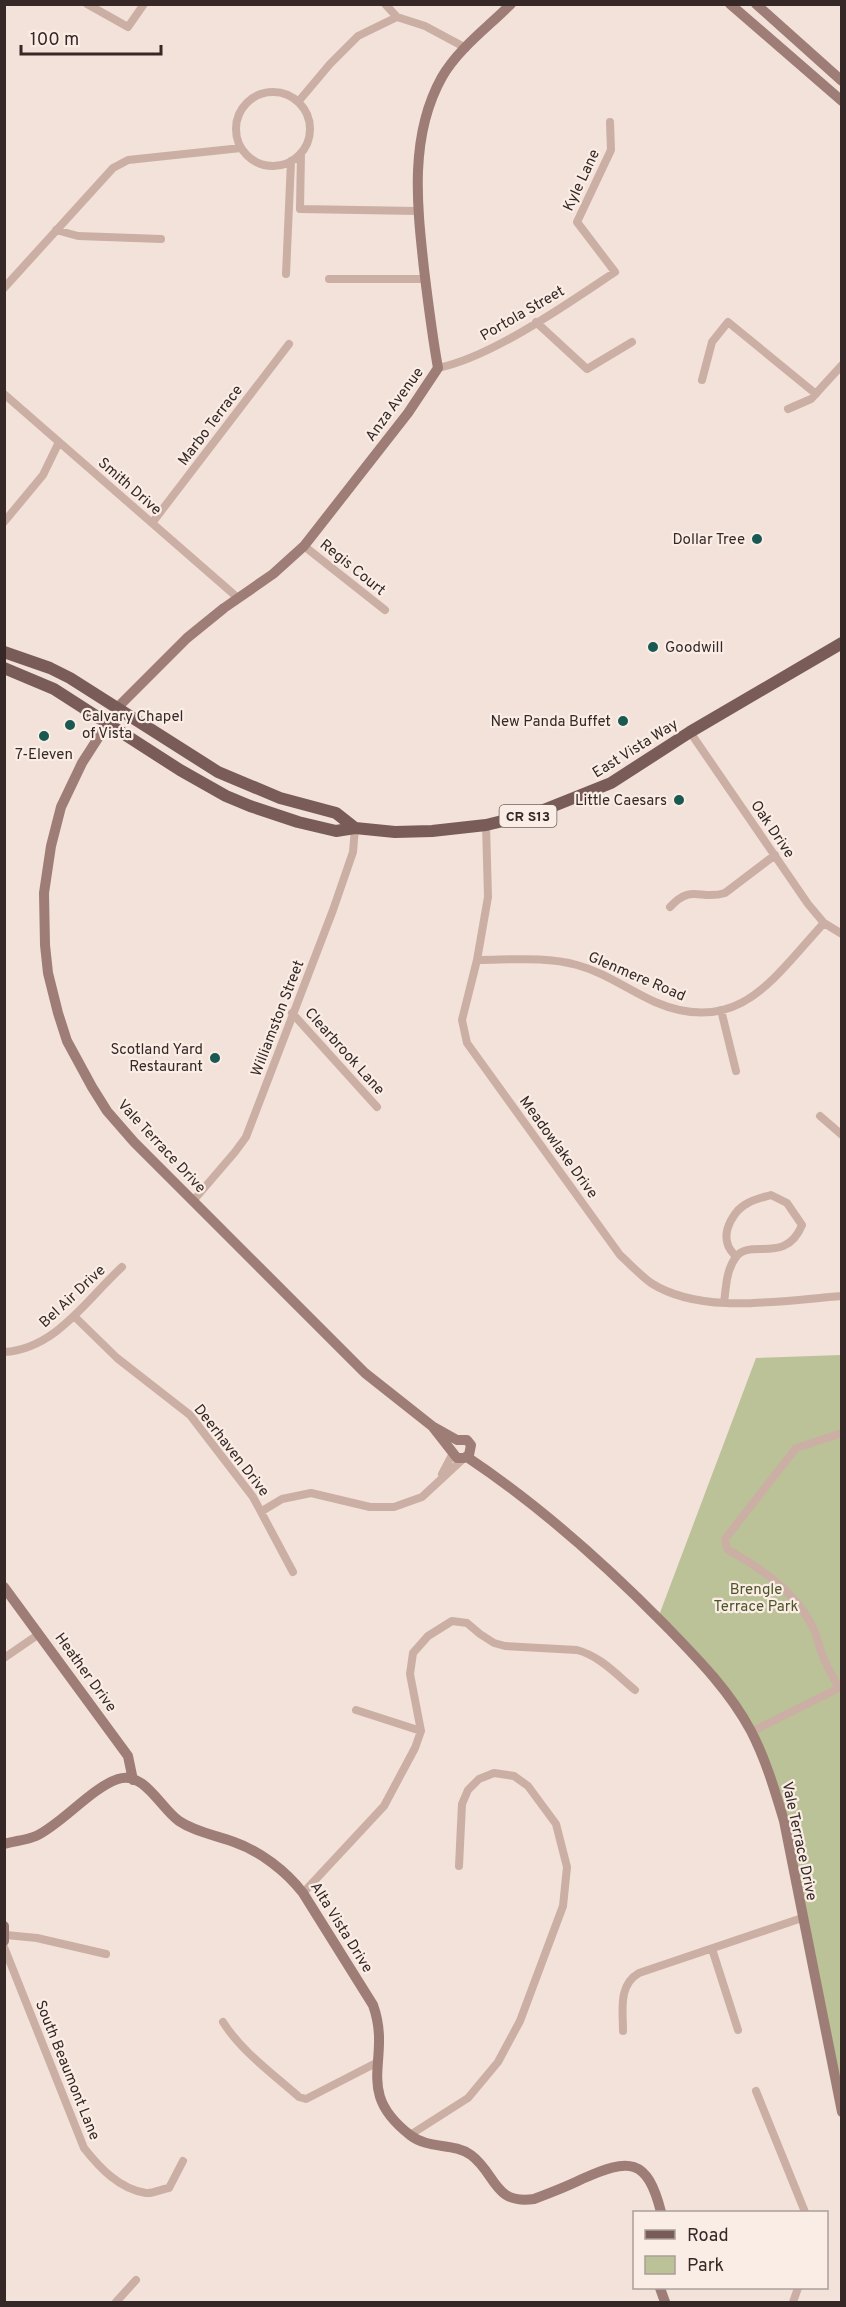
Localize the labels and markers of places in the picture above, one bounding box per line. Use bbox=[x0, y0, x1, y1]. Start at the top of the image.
place label: Dollar Tree bbox=[673, 531, 745, 550]
marker: Dollar Tree bbox=[750, 532, 764, 546]
place label: Goodwill bbox=[665, 639, 723, 658]
marker: Goodwill bbox=[646, 640, 660, 654]
place label: Calvary Chapel of Vista bbox=[82, 708, 183, 744]
place label: New Panda Buffet bbox=[490, 713, 611, 732]
marker: New Panda Buffet bbox=[616, 714, 630, 728]
marker: Calvary Chapel of Vista bbox=[63, 718, 77, 732]
marker: 7-Eleven bbox=[37, 729, 51, 743]
place label: 7-Eleven bbox=[15, 746, 73, 765]
place label: Little Caesars bbox=[575, 792, 667, 811]
marker: Little Caesars bbox=[672, 793, 686, 807]
place label: Scotland Yard Restaurant bbox=[110, 1041, 203, 1077]
marker: Scotland Yard Restaurant bbox=[208, 1051, 222, 1065]

